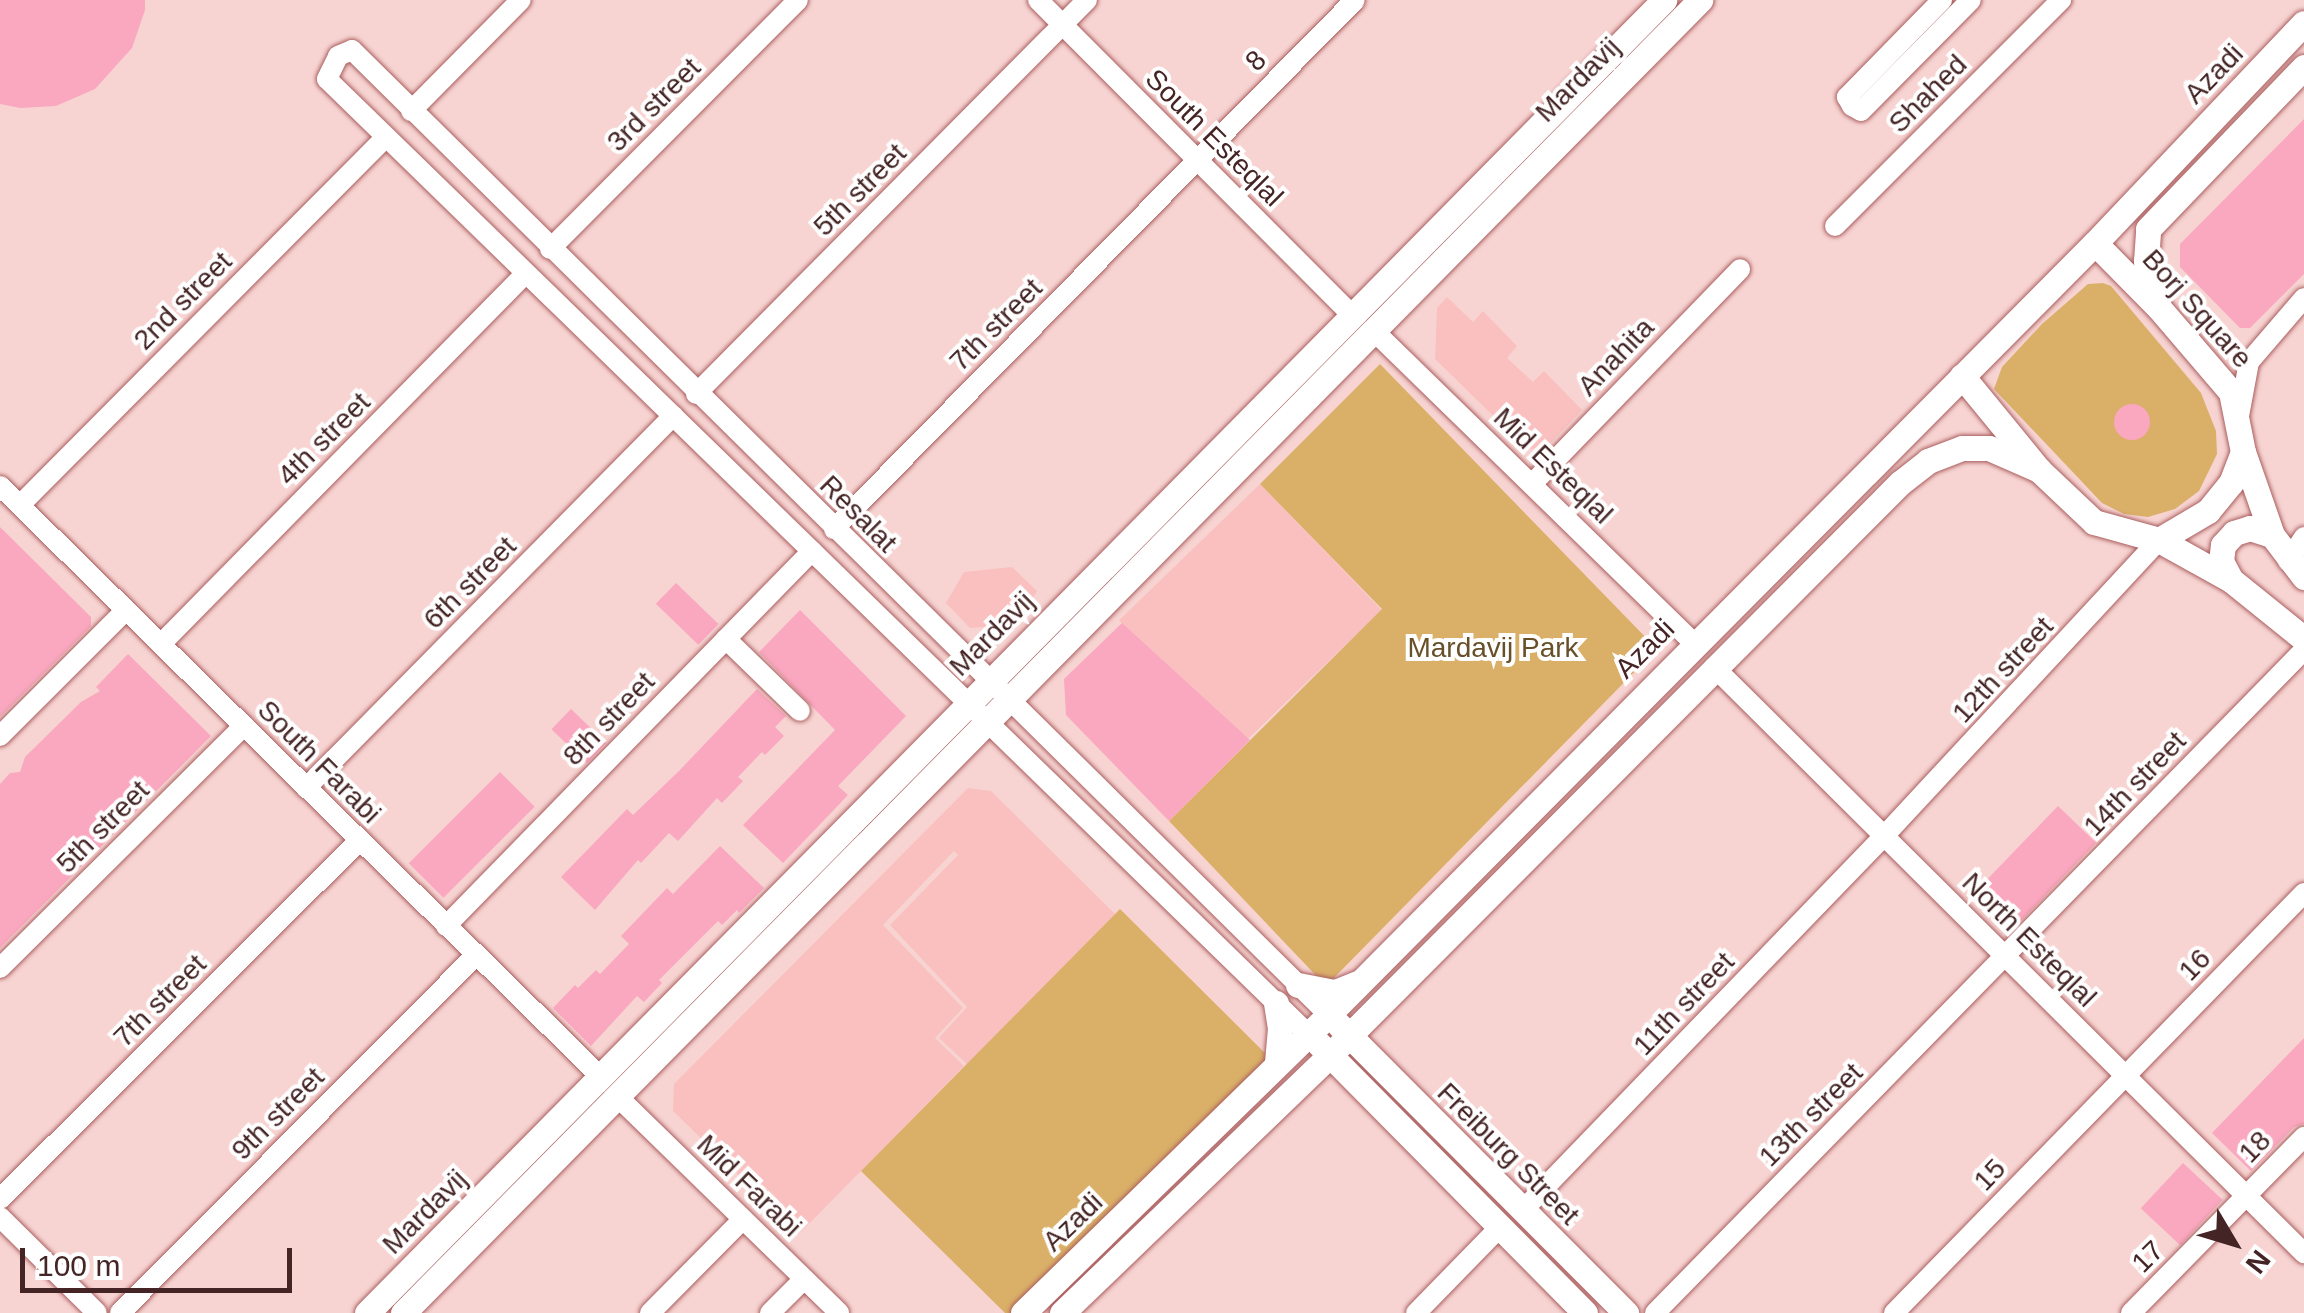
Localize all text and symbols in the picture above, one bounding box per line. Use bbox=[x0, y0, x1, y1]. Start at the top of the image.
street label: Mardavij bbox=[1529, 31, 1627, 129]
street label: Azadi bbox=[2178, 37, 2250, 111]
street label: 8 bbox=[1239, 44, 1273, 78]
street label: Shahed bbox=[1882, 48, 1974, 140]
street label: 3rd street bbox=[600, 51, 708, 159]
street label: South Esteqlal bbox=[1138, 62, 1290, 214]
street label: 5th street bbox=[807, 137, 913, 243]
street label: Borj Square bbox=[2135, 243, 2259, 375]
street label: 2nd street bbox=[127, 245, 239, 357]
street label: 7th street bbox=[943, 272, 1049, 378]
street label: Anahita bbox=[1571, 311, 1661, 403]
street label: 4th street bbox=[271, 386, 377, 492]
street label: Mid Esteqlal bbox=[1486, 401, 1620, 531]
street label: Resalat bbox=[813, 469, 903, 559]
street label: 6th street bbox=[417, 530, 523, 636]
street label: Mardavij bbox=[943, 585, 1041, 683]
street label: 12th street bbox=[1946, 610, 2060, 730]
street label: Azadi bbox=[1608, 612, 1682, 686]
park label: Mardavij Park bbox=[1407, 631, 1579, 665]
street label: 8th street bbox=[556, 665, 662, 773]
street label: South Farabi bbox=[250, 693, 388, 831]
street label: 14th street bbox=[2077, 725, 2193, 843]
street label: 5th street bbox=[50, 774, 156, 880]
street label: North Esteqlal bbox=[1955, 866, 2103, 1014]
street label: 16 bbox=[2172, 942, 2218, 988]
street label: 11th street bbox=[1627, 945, 1741, 1063]
street label: 7th street bbox=[107, 948, 213, 1054]
street label: 13th street bbox=[1752, 1056, 1870, 1174]
street label: 9th street bbox=[225, 1061, 331, 1167]
street label: Freiburg Street bbox=[1430, 1076, 1586, 1232]
street label: 18 bbox=[2232, 1124, 2278, 1170]
street label: Mid Farabi bbox=[690, 1128, 808, 1244]
street label: 15 bbox=[1967, 1152, 2013, 1198]
street label: Mardavij bbox=[376, 1163, 474, 1261]
street label: Azadi bbox=[1036, 1186, 1110, 1258]
north arrow bbox=[2184, 1193, 2284, 1293]
scale bar bbox=[25, 1228, 298, 1290]
street label: 17 bbox=[2125, 1234, 2171, 1280]
text: N bbox=[2240, 1244, 2276, 1279]
text: 100 m bbox=[37, 1249, 120, 1282]

